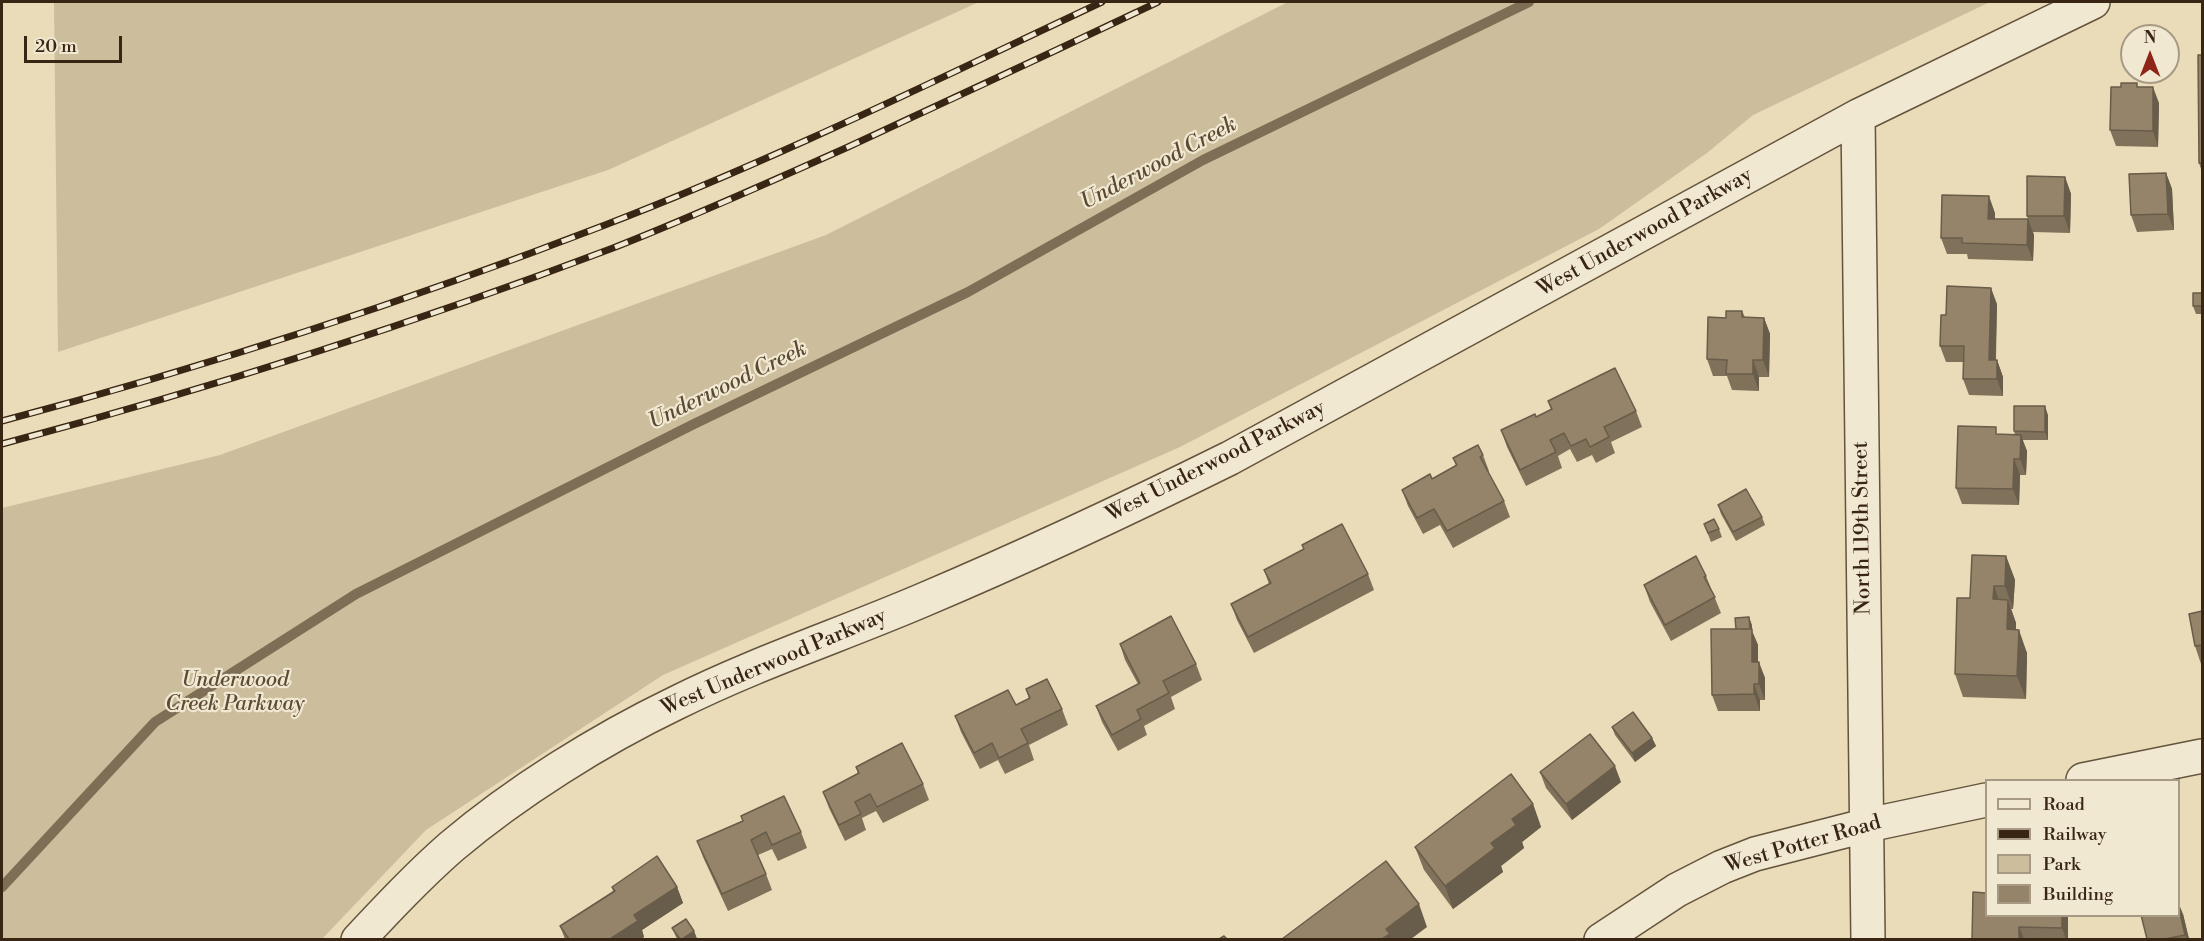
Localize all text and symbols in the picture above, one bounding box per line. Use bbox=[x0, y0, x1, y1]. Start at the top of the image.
scale bar bbox=[27, 24, 124, 62]
north arrow bbox=[2120, 24, 2180, 84]
text: N bbox=[2144, 28, 2156, 48]
text: 20 m bbox=[35, 35, 77, 58]
water label: Underwood Creek bbox=[1076, 112, 1242, 216]
street label: West Underwood Parkway bbox=[1533, 163, 1757, 303]
water label: Underwood Creek bbox=[644, 336, 812, 436]
street label: West Underwood Parkway bbox=[1102, 396, 1330, 528]
street label: North 119th Street bbox=[1849, 441, 1877, 615]
street label: West Underwood Parkway bbox=[658, 604, 890, 722]
park label: Underwood Creek Parkway bbox=[165, 668, 305, 718]
legend bbox=[1985, 779, 2180, 917]
text: Road bbox=[2043, 793, 2085, 816]
street label: West Potter Road bbox=[1722, 811, 1884, 879]
text: Railway bbox=[2043, 823, 2106, 846]
text: Park bbox=[2043, 853, 2080, 876]
text: Building bbox=[2043, 883, 2113, 906]

